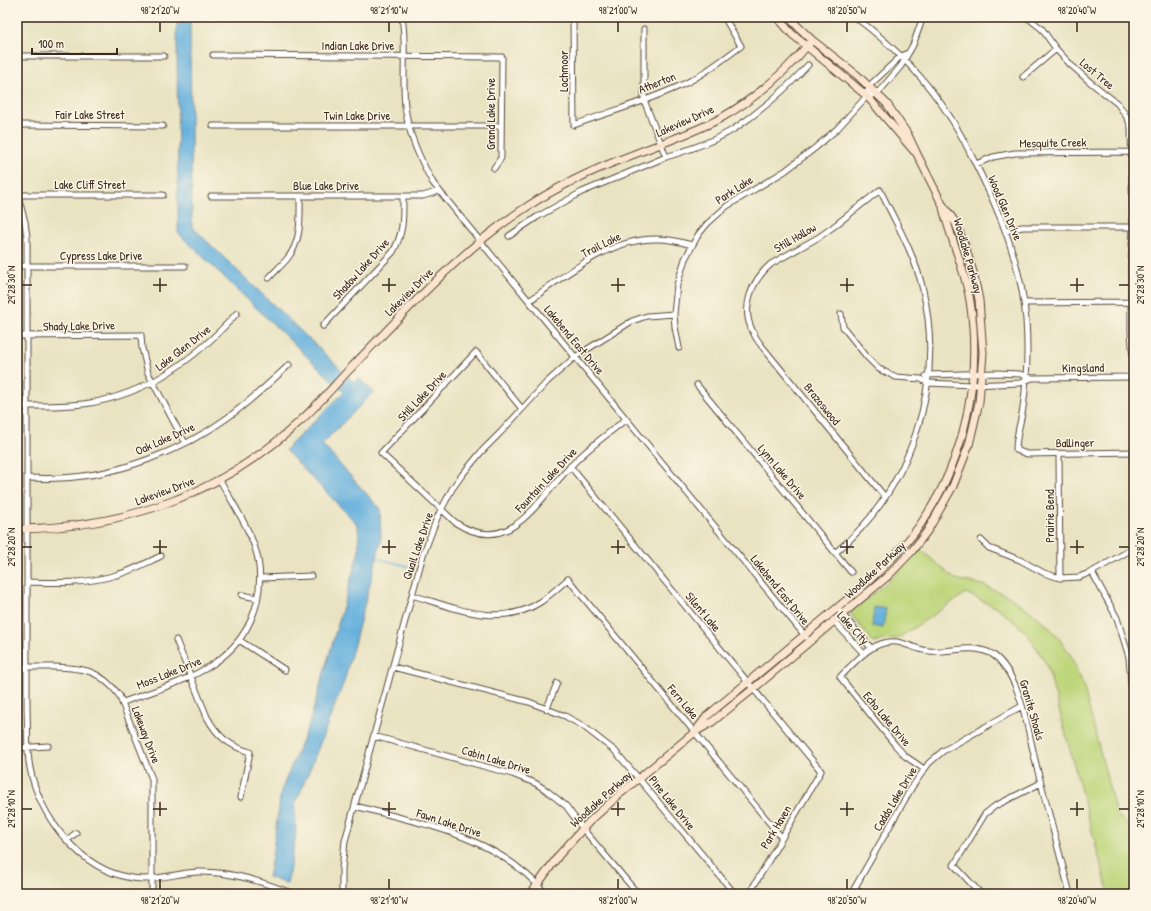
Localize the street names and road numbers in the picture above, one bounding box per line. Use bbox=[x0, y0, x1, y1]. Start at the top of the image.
street label: Indian Lake Drive bbox=[322, 37, 395, 54]
street label: Lochmoor bbox=[555, 50, 572, 92]
street label: Lost Tree bbox=[1076, 54, 1119, 93]
street label: Atherton bbox=[636, 67, 678, 98]
street label: Grand Lake Drive bbox=[482, 78, 499, 150]
street label: Lakeview Drive bbox=[653, 100, 717, 141]
street label: Fair Lake Street bbox=[55, 106, 125, 123]
street label: Twin Lake Drive bbox=[324, 107, 390, 124]
street label: Mesquite Creek bbox=[1019, 133, 1087, 152]
street label: Park Lake bbox=[712, 171, 756, 208]
street label: Wood Glen Drive bbox=[984, 173, 1027, 243]
street label: Lake Cliff Street bbox=[54, 176, 126, 193]
street label: Blue Lake Drive bbox=[293, 177, 359, 194]
street label: Woodlake Parkway bbox=[950, 216, 987, 295]
street label: Still Hollow bbox=[770, 218, 819, 256]
street label: Trail Lake bbox=[578, 227, 624, 262]
street label: Shadow Lake Drive bbox=[328, 234, 393, 303]
street label: Cypress Lake Drive bbox=[60, 247, 142, 264]
street label: Lakeview Drive bbox=[381, 264, 437, 320]
street label: Lakebend East Drive bbox=[540, 301, 609, 378]
street label: Shady Lake Drive bbox=[43, 316, 115, 335]
street label: Lake Glen Drive bbox=[151, 320, 214, 375]
street label: Kingsland bbox=[1062, 359, 1105, 376]
street label: Still Lake Drive bbox=[393, 366, 450, 425]
street label: Brazoswood bbox=[800, 379, 845, 429]
street label: Oak Lake Drive bbox=[132, 418, 197, 459]
street label: Ballinger bbox=[1055, 434, 1095, 451]
street label: Lynn Lake Drive bbox=[754, 440, 811, 503]
street label: Fountain Lake Drive bbox=[510, 443, 580, 517]
street label: Lakeview Drive bbox=[133, 472, 197, 509]
street label: Prairie Bend bbox=[1041, 489, 1058, 543]
street label: Quail Lake Drive bbox=[398, 510, 437, 582]
street label: Woodlake Parkway bbox=[840, 537, 909, 602]
street label: Lakebend East Drive bbox=[747, 551, 814, 628]
street label: Silent Lake bbox=[682, 588, 725, 635]
street label: Lake City bbox=[833, 607, 873, 648]
street label: Moss Lake Drive bbox=[134, 652, 204, 693]
street label: Granite Shoals bbox=[1016, 677, 1049, 743]
street label: Fern Lake bbox=[663, 680, 703, 723]
street label: Echo Lake Drive bbox=[859, 688, 916, 750]
street label: Lakeway Drive bbox=[128, 704, 165, 766]
street label: Cabin Lake Drive bbox=[460, 741, 533, 778]
street label: Caddo Lake Drive bbox=[869, 763, 921, 834]
street label: Woodlake Parkway bbox=[566, 766, 635, 831]
street label: Pine Lake Drive bbox=[645, 772, 700, 834]
street label: Park Haven bbox=[756, 802, 795, 852]
street label: Fawn Lake Drive bbox=[414, 804, 484, 841]

